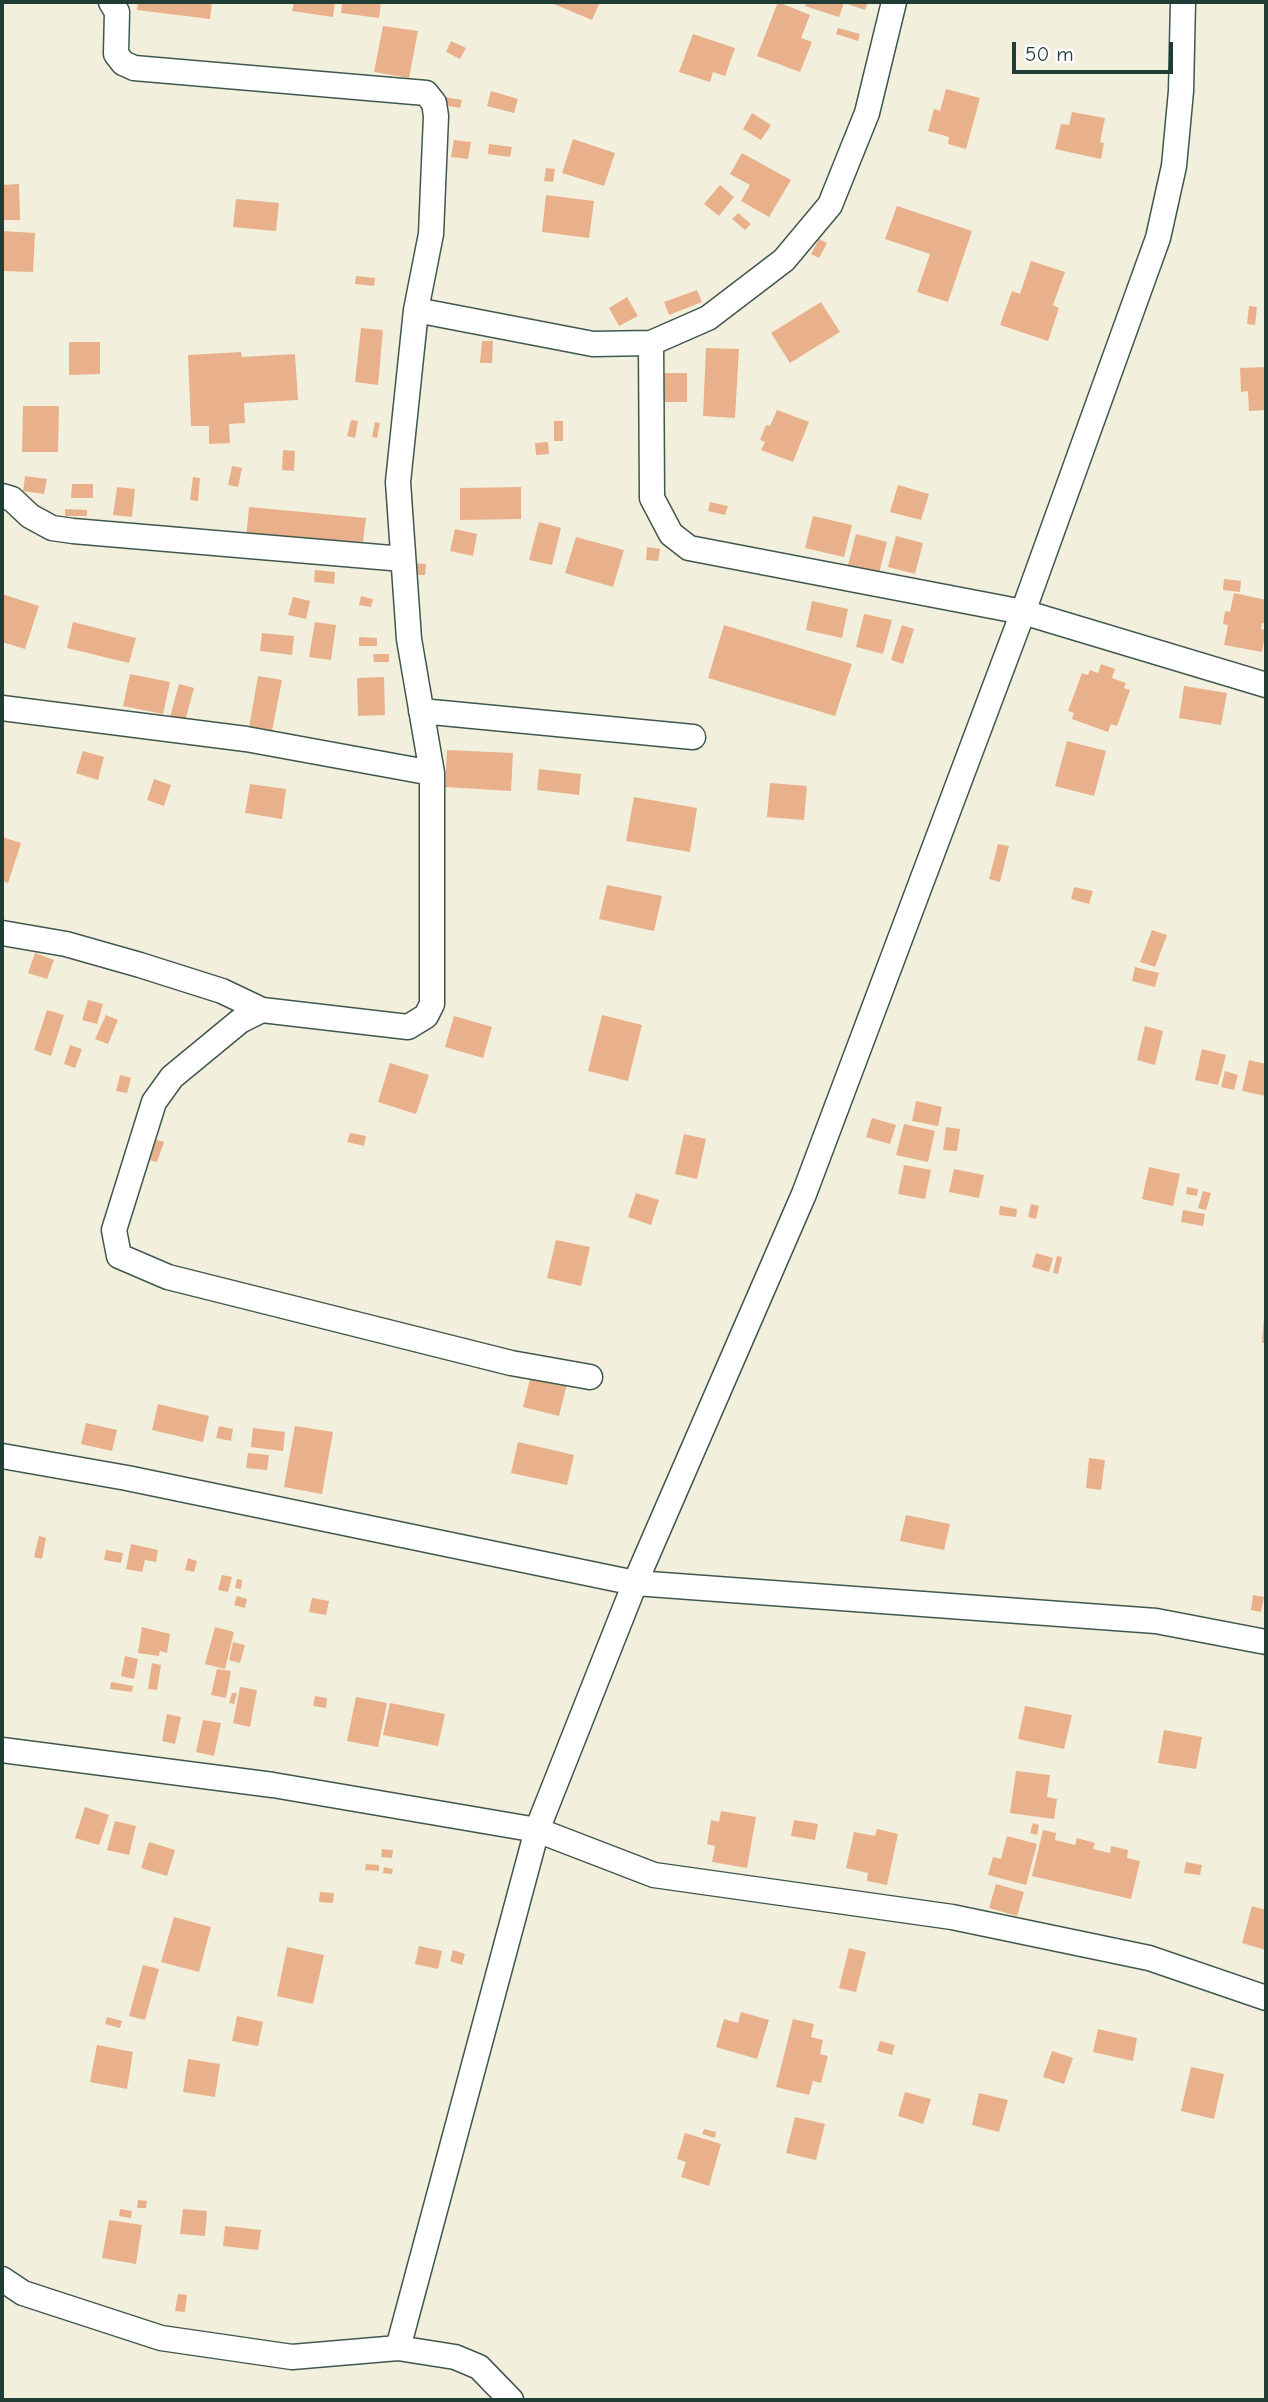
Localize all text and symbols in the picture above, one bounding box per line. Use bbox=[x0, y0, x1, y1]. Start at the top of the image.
scale bar bbox=[1016, 28, 1177, 72]
text: 50 m bbox=[1025, 42, 1074, 66]

